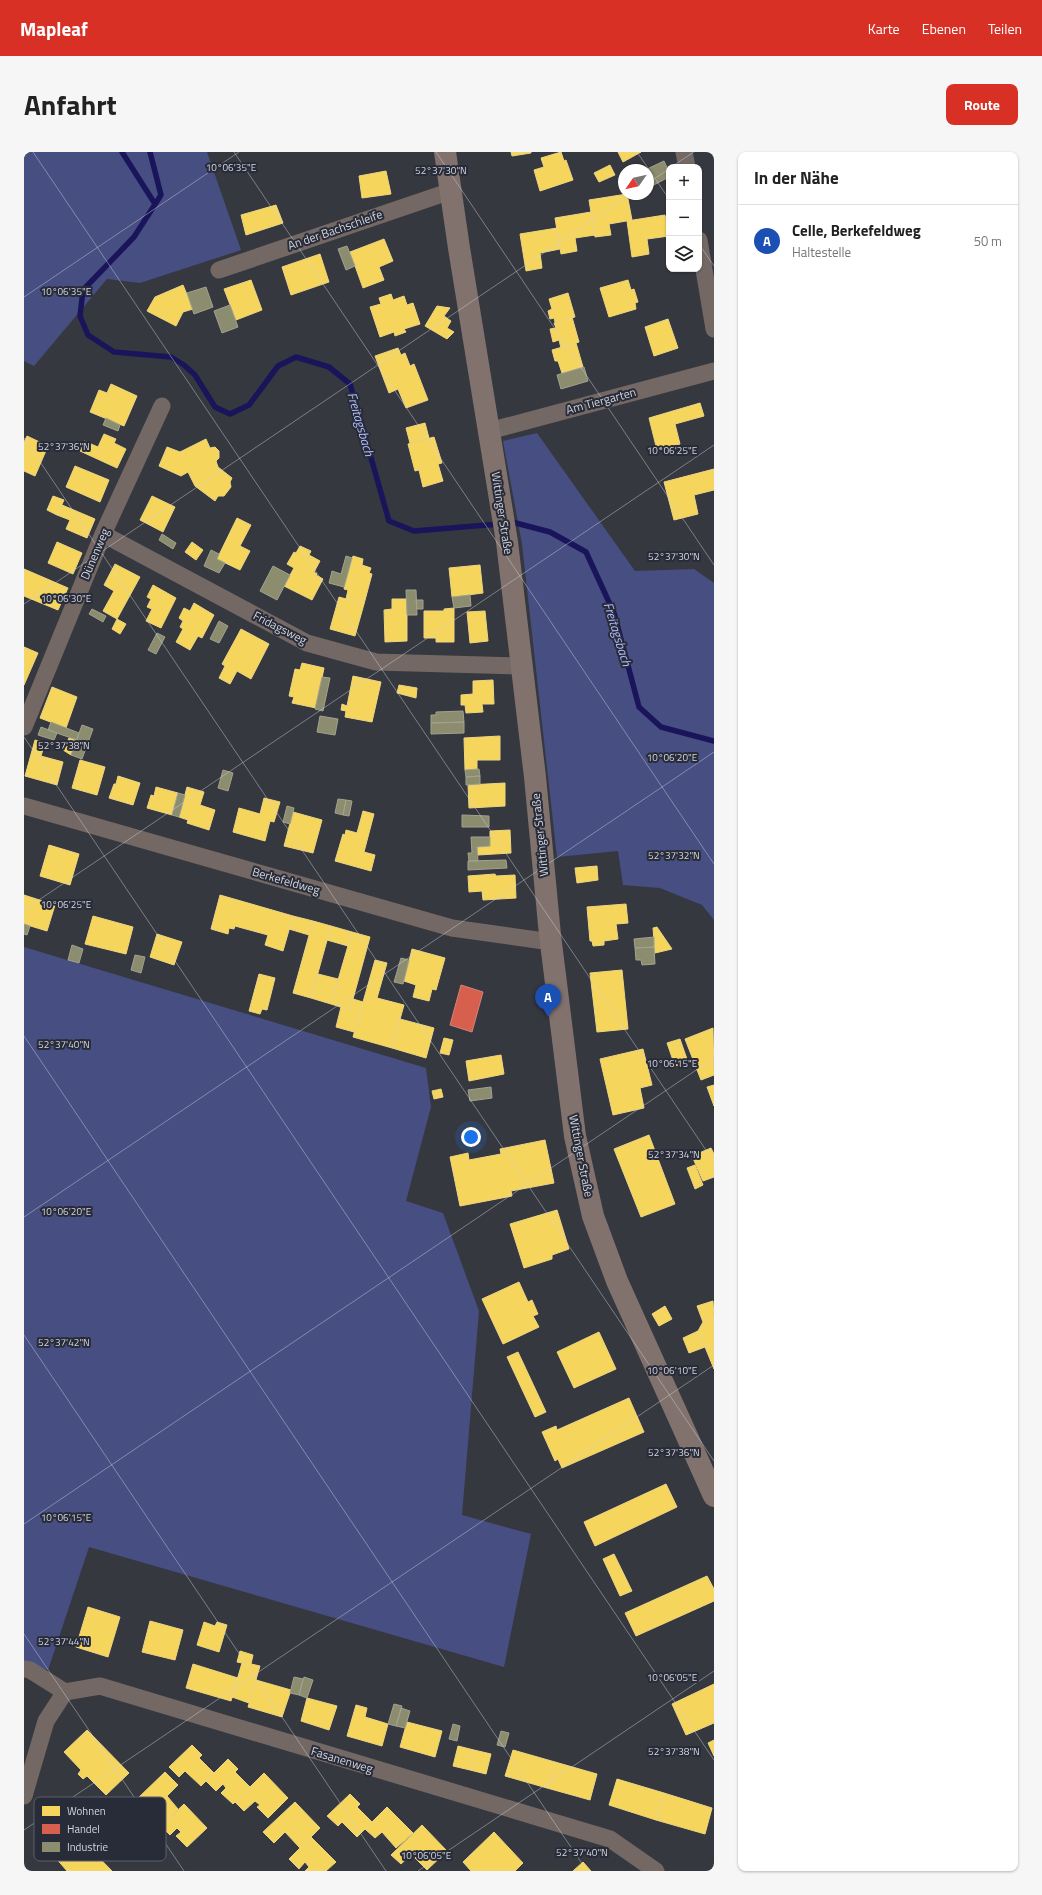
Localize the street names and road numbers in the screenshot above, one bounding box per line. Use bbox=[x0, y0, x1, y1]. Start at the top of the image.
street label: An der Bachschleife bbox=[285, 204, 385, 255]
street label: Am Tiergarten bbox=[564, 382, 638, 419]
street label: Wittinger Straße bbox=[487, 470, 518, 556]
street label: Dünenweg bbox=[75, 525, 114, 583]
street label: Fridagsweg bbox=[250, 606, 310, 649]
street label: Wittinger Straße bbox=[526, 793, 553, 878]
street label: Berkefeldweg bbox=[250, 862, 322, 899]
street label: Wittinger Straße bbox=[564, 1113, 599, 1199]
street label: Fasanenweg bbox=[309, 1741, 375, 1778]

